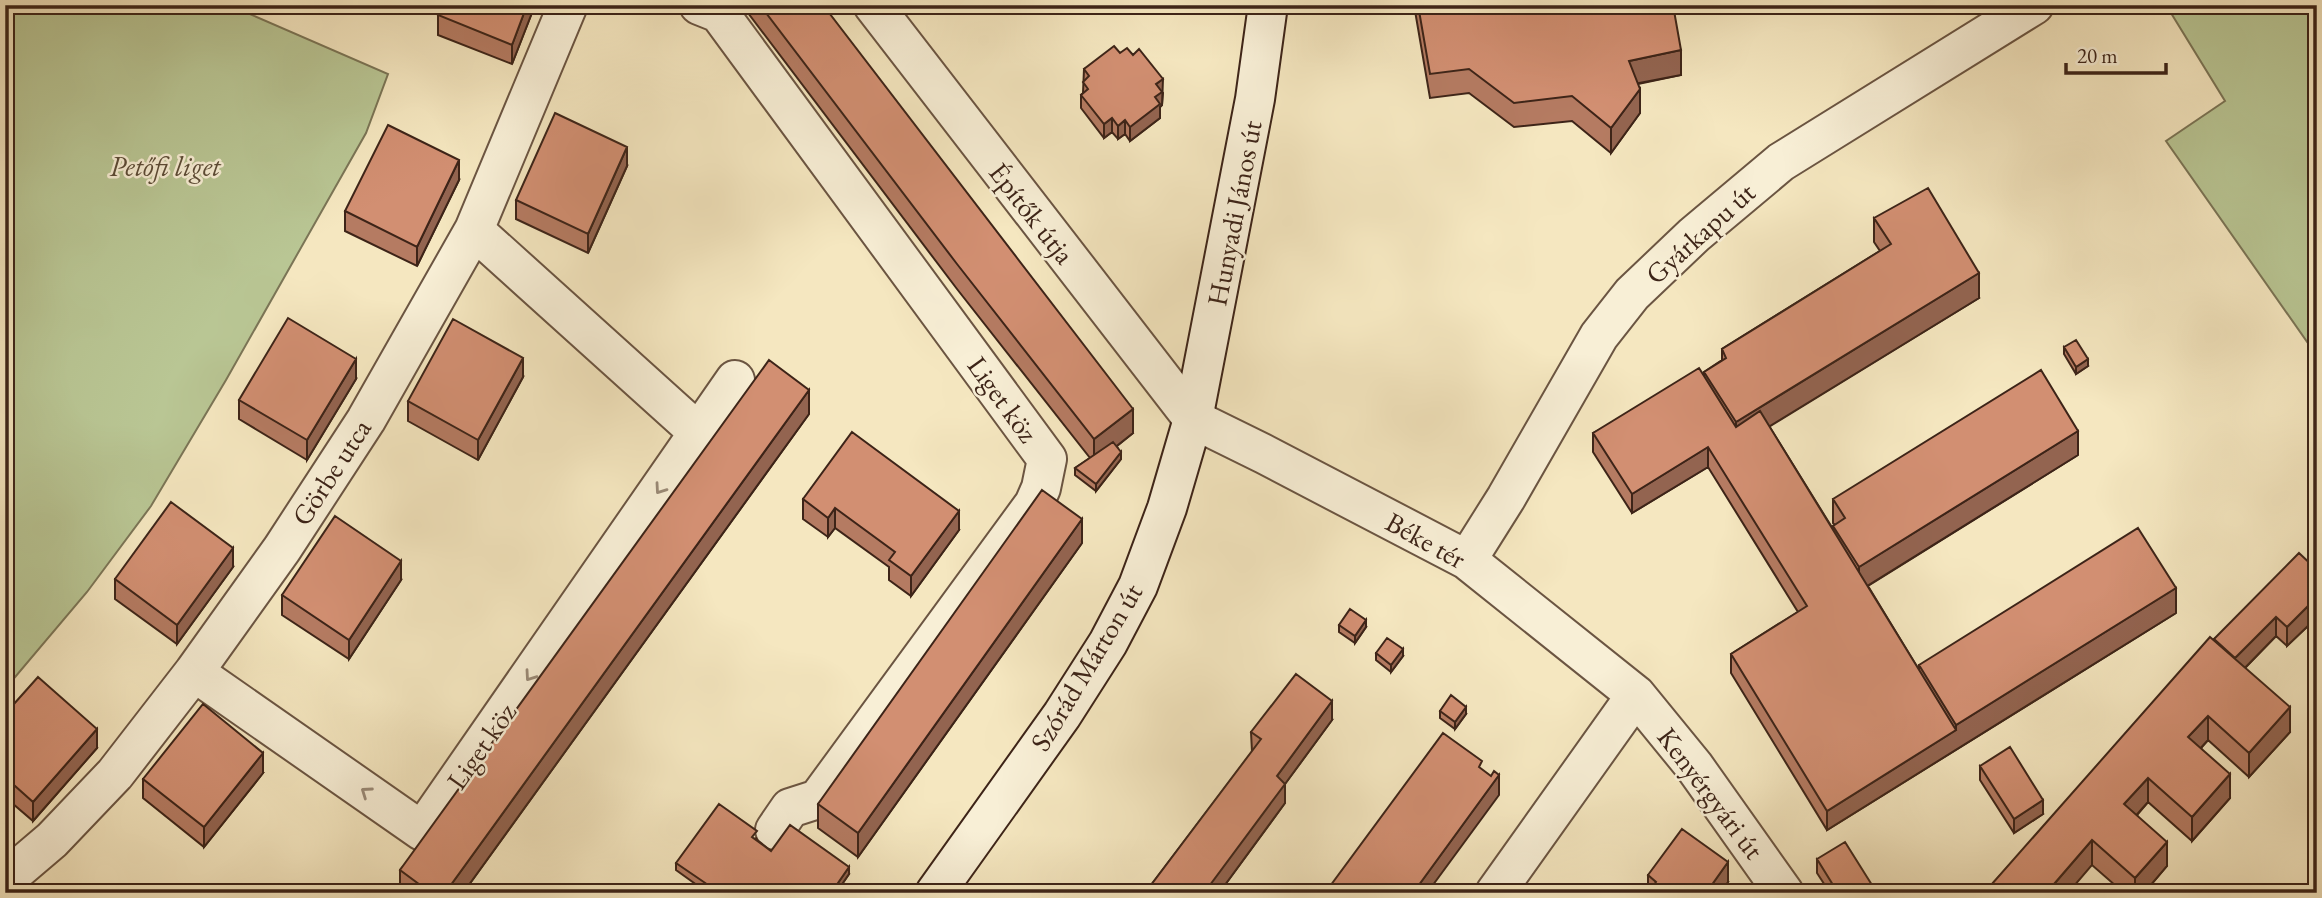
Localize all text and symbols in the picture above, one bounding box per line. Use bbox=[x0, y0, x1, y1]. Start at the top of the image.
scale bar bbox=[2066, 32, 2166, 76]
text: 20 m bbox=[2077, 42, 2118, 69]
street label: Hunyadi János út bbox=[1198, 117, 1270, 309]
park label: Petőfi liget bbox=[110, 148, 222, 184]
street label: Építők útja bbox=[981, 155, 1083, 272]
street label: Gyárkapu út bbox=[1638, 174, 1763, 292]
street label: Liget köz bbox=[960, 349, 1047, 450]
street label: Görbe utca bbox=[283, 411, 379, 532]
one-way arrow bbox=[656, 481, 668, 494]
street label: Béke tér bbox=[1380, 503, 1473, 577]
street label: Szórád Márton út bbox=[1022, 576, 1150, 757]
one-way arrow bbox=[526, 668, 538, 681]
street label: Liget köz bbox=[438, 695, 524, 796]
street label: Kenyérgyári út bbox=[1650, 720, 1772, 866]
one-way arrow bbox=[361, 788, 374, 800]

